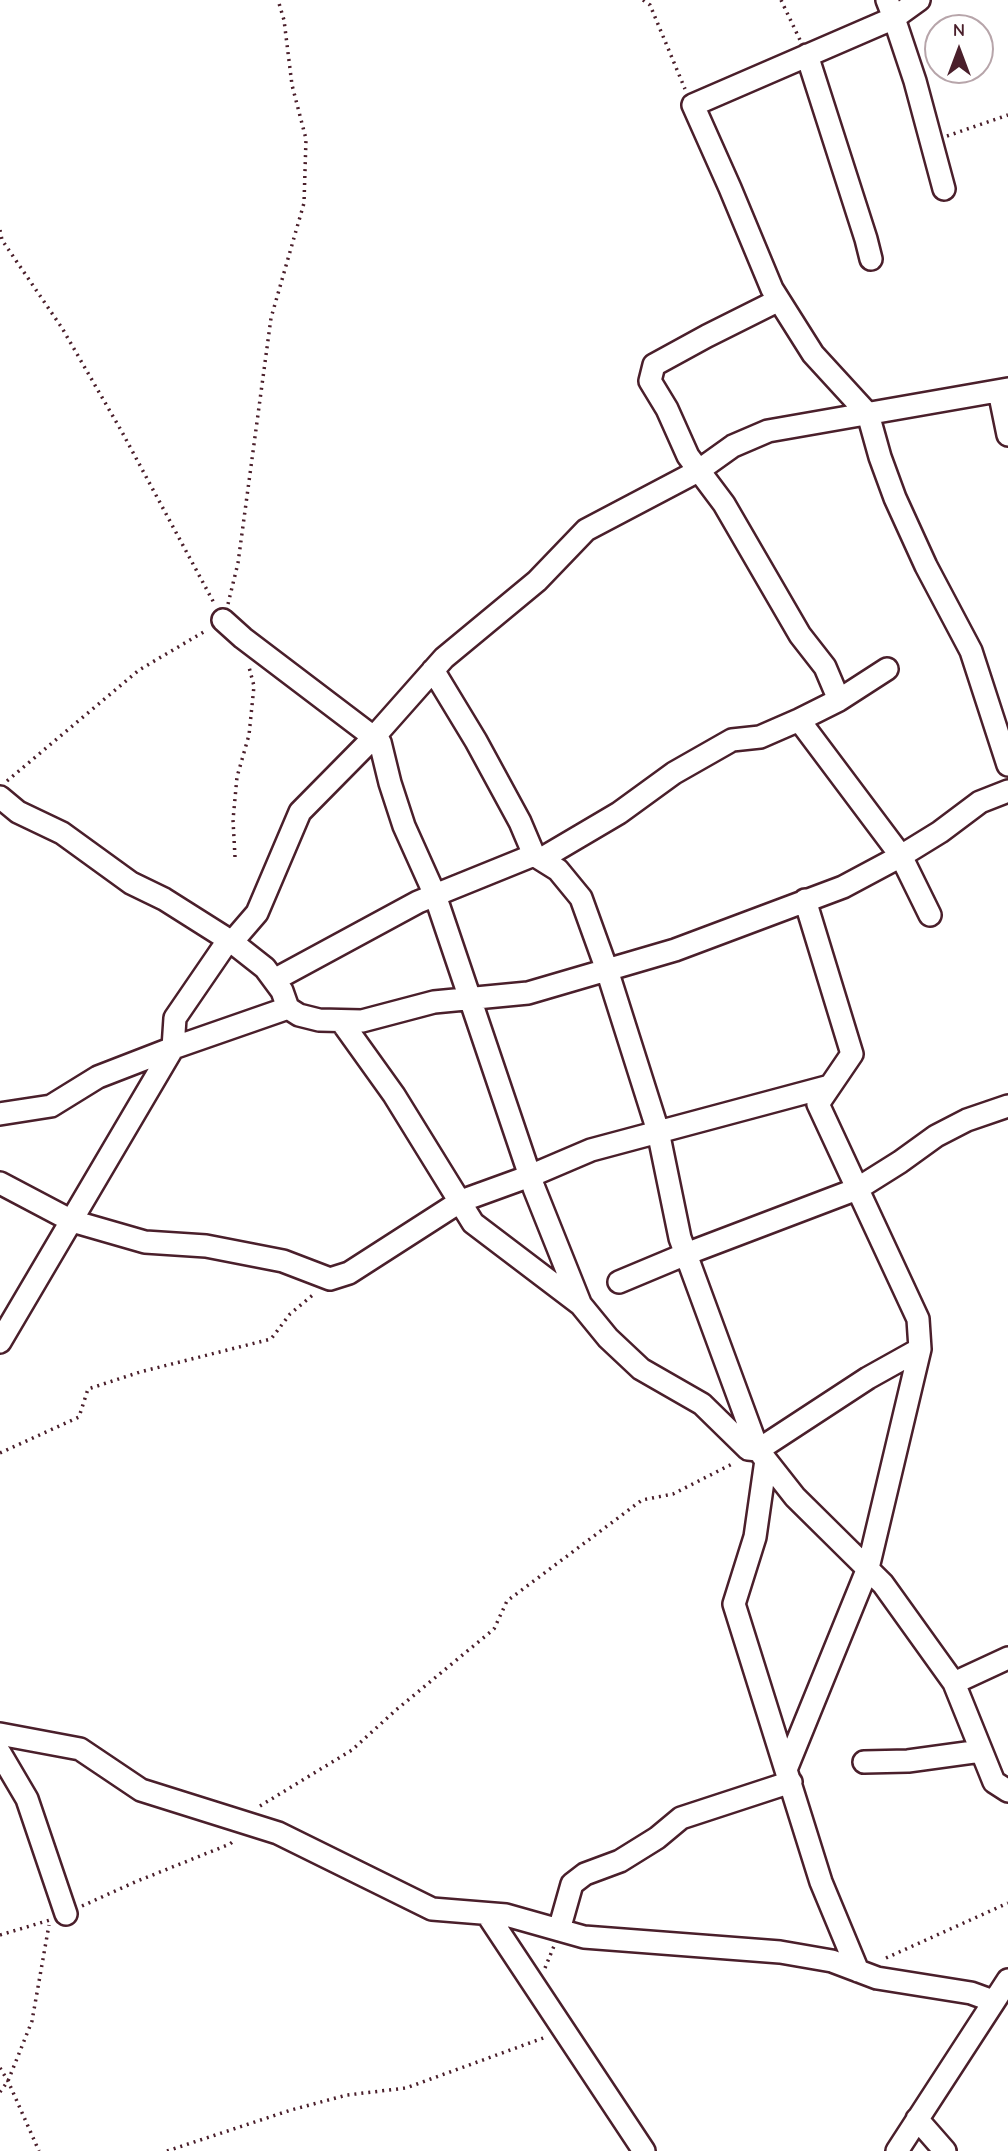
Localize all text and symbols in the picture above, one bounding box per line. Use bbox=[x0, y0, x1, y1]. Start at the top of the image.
north arrow bbox=[924, 14, 994, 84]
text: N bbox=[953, 19, 965, 41]

